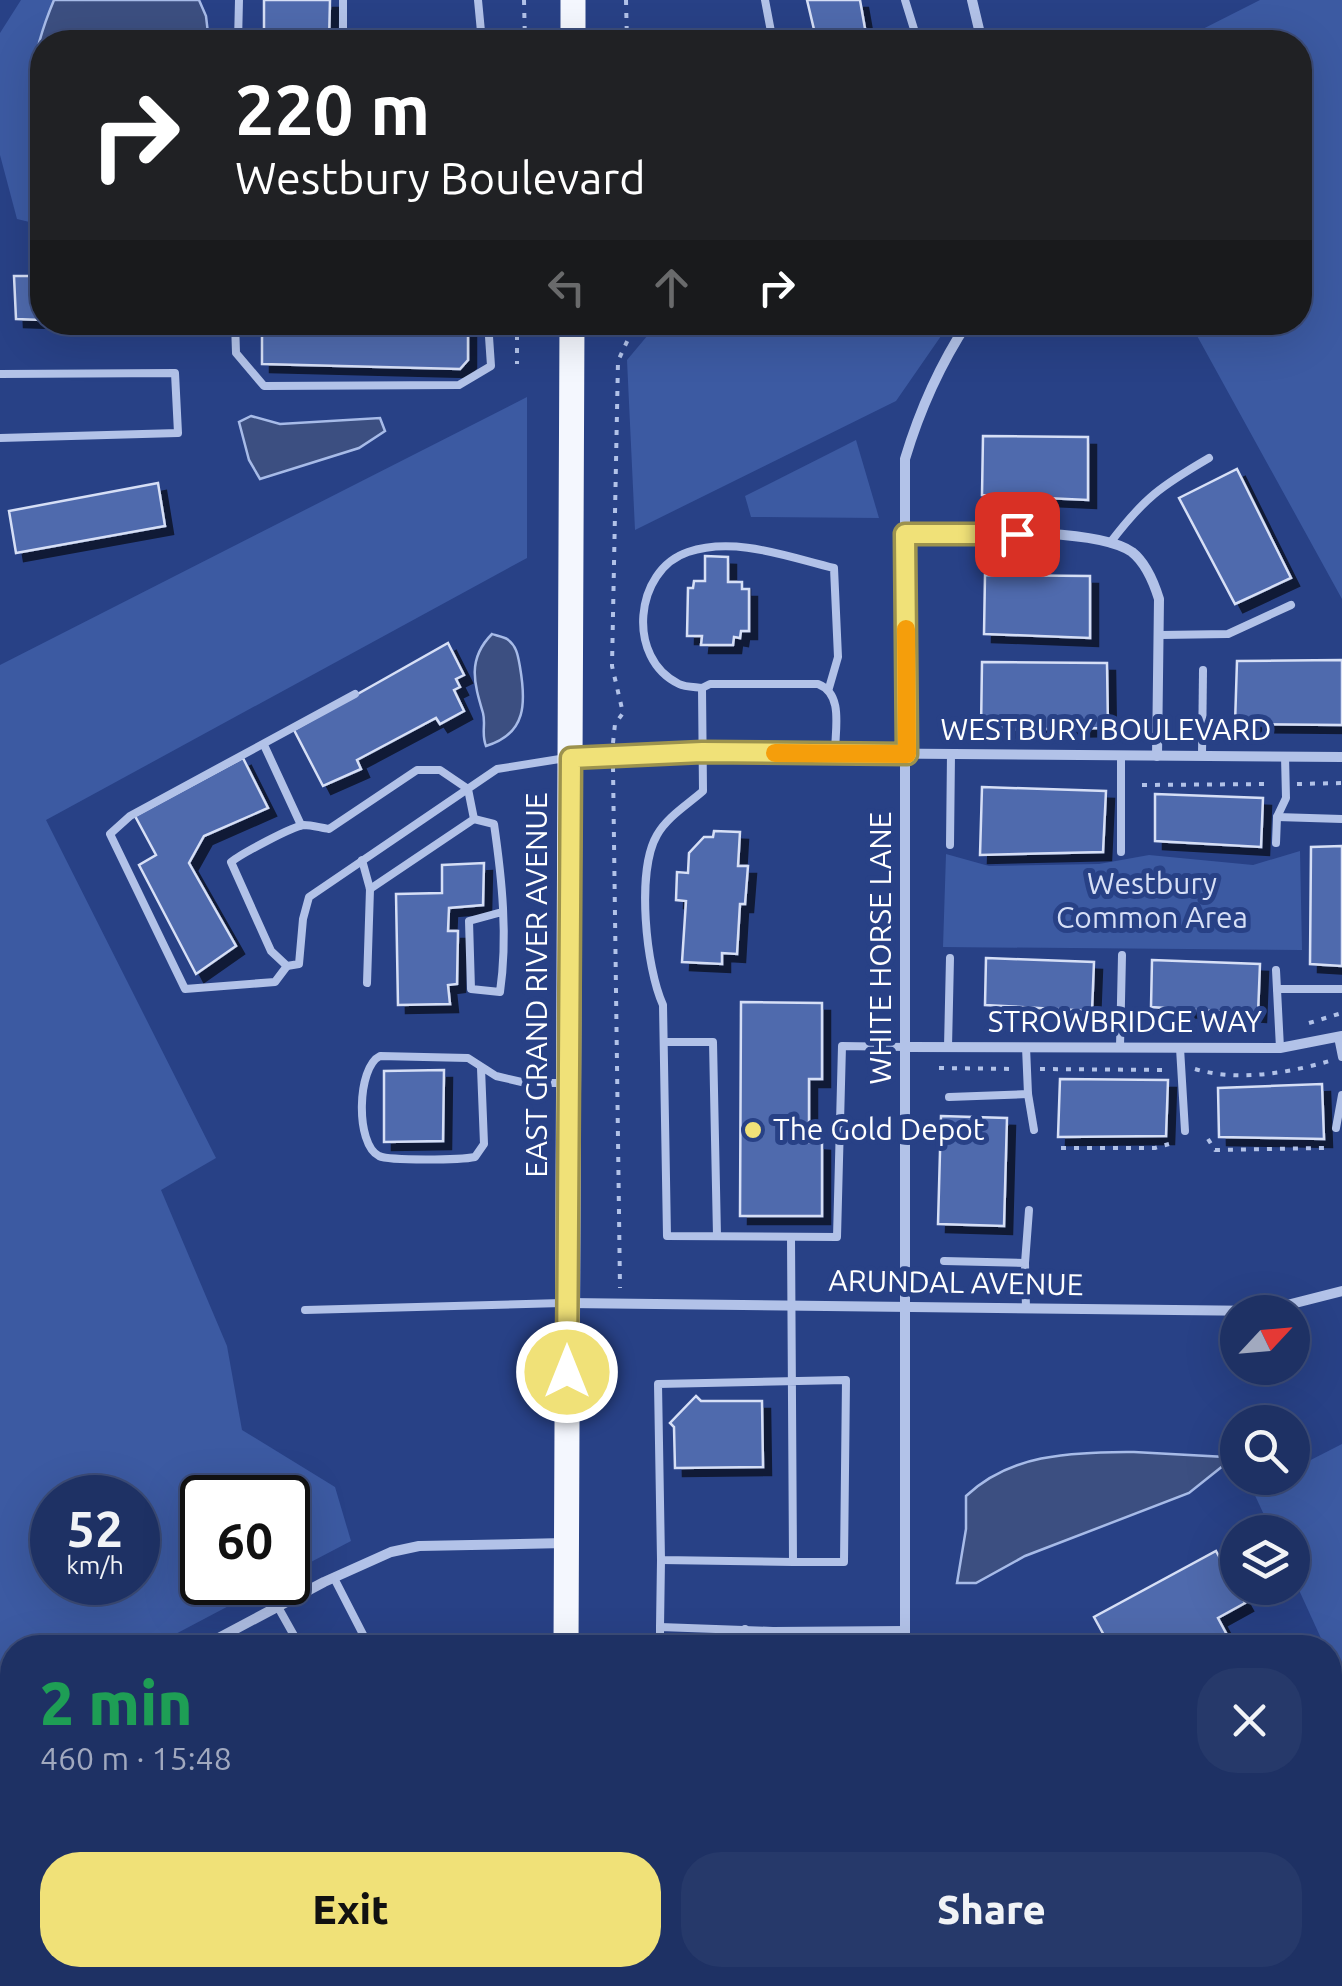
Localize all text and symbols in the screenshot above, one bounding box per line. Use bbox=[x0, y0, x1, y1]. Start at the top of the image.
icon: right bbox=[70, 70, 200, 200]
text: 220 m bbox=[235, 70, 430, 148]
text: Westbury Boulevard bbox=[235, 152, 646, 203]
icon: left bbox=[539, 260, 594, 315]
icon: ahead bbox=[644, 260, 699, 315]
icon: right bbox=[749, 260, 804, 315]
pin bbox=[975, 492, 1060, 577]
icon: arrive bbox=[990, 507, 1045, 562]
street label: WESTBURY BOULEVARD bbox=[941, 712, 1271, 746]
street label: EAST GRAND RIVER AVENUE bbox=[519, 792, 553, 1178]
street label: WHITE HORSE LANE bbox=[863, 812, 897, 1084]
park label: Westbury Common Area bbox=[1056, 866, 1248, 934]
street label: STROWBRIDGE WAY bbox=[988, 1004, 1263, 1038]
place label: The Gold Depot bbox=[773, 1112, 985, 1146]
marker: The Gold Depot bbox=[742, 1119, 764, 1141]
street label: ARUNDAL AVENUE bbox=[828, 1263, 1084, 1301]
north arrow bbox=[1220, 1295, 1310, 1385]
map controls bbox=[1220, 1295, 1310, 1605]
position arrow bbox=[515, 1320, 619, 1424]
button: search bbox=[1220, 1405, 1310, 1495]
speed limit sign: 60 bbox=[180, 1475, 310, 1605]
text: 52 bbox=[67, 1500, 123, 1556]
button: layers bbox=[1220, 1515, 1310, 1605]
text: km/h bbox=[66, 1551, 124, 1579]
button: close bbox=[1197, 1668, 1302, 1773]
text: 2 min bbox=[40, 1669, 193, 1736]
text: 460 m · 15:48 bbox=[40, 1740, 232, 1776]
button: Exit bbox=[40, 1852, 661, 1967]
button: Share bbox=[681, 1852, 1302, 1967]

